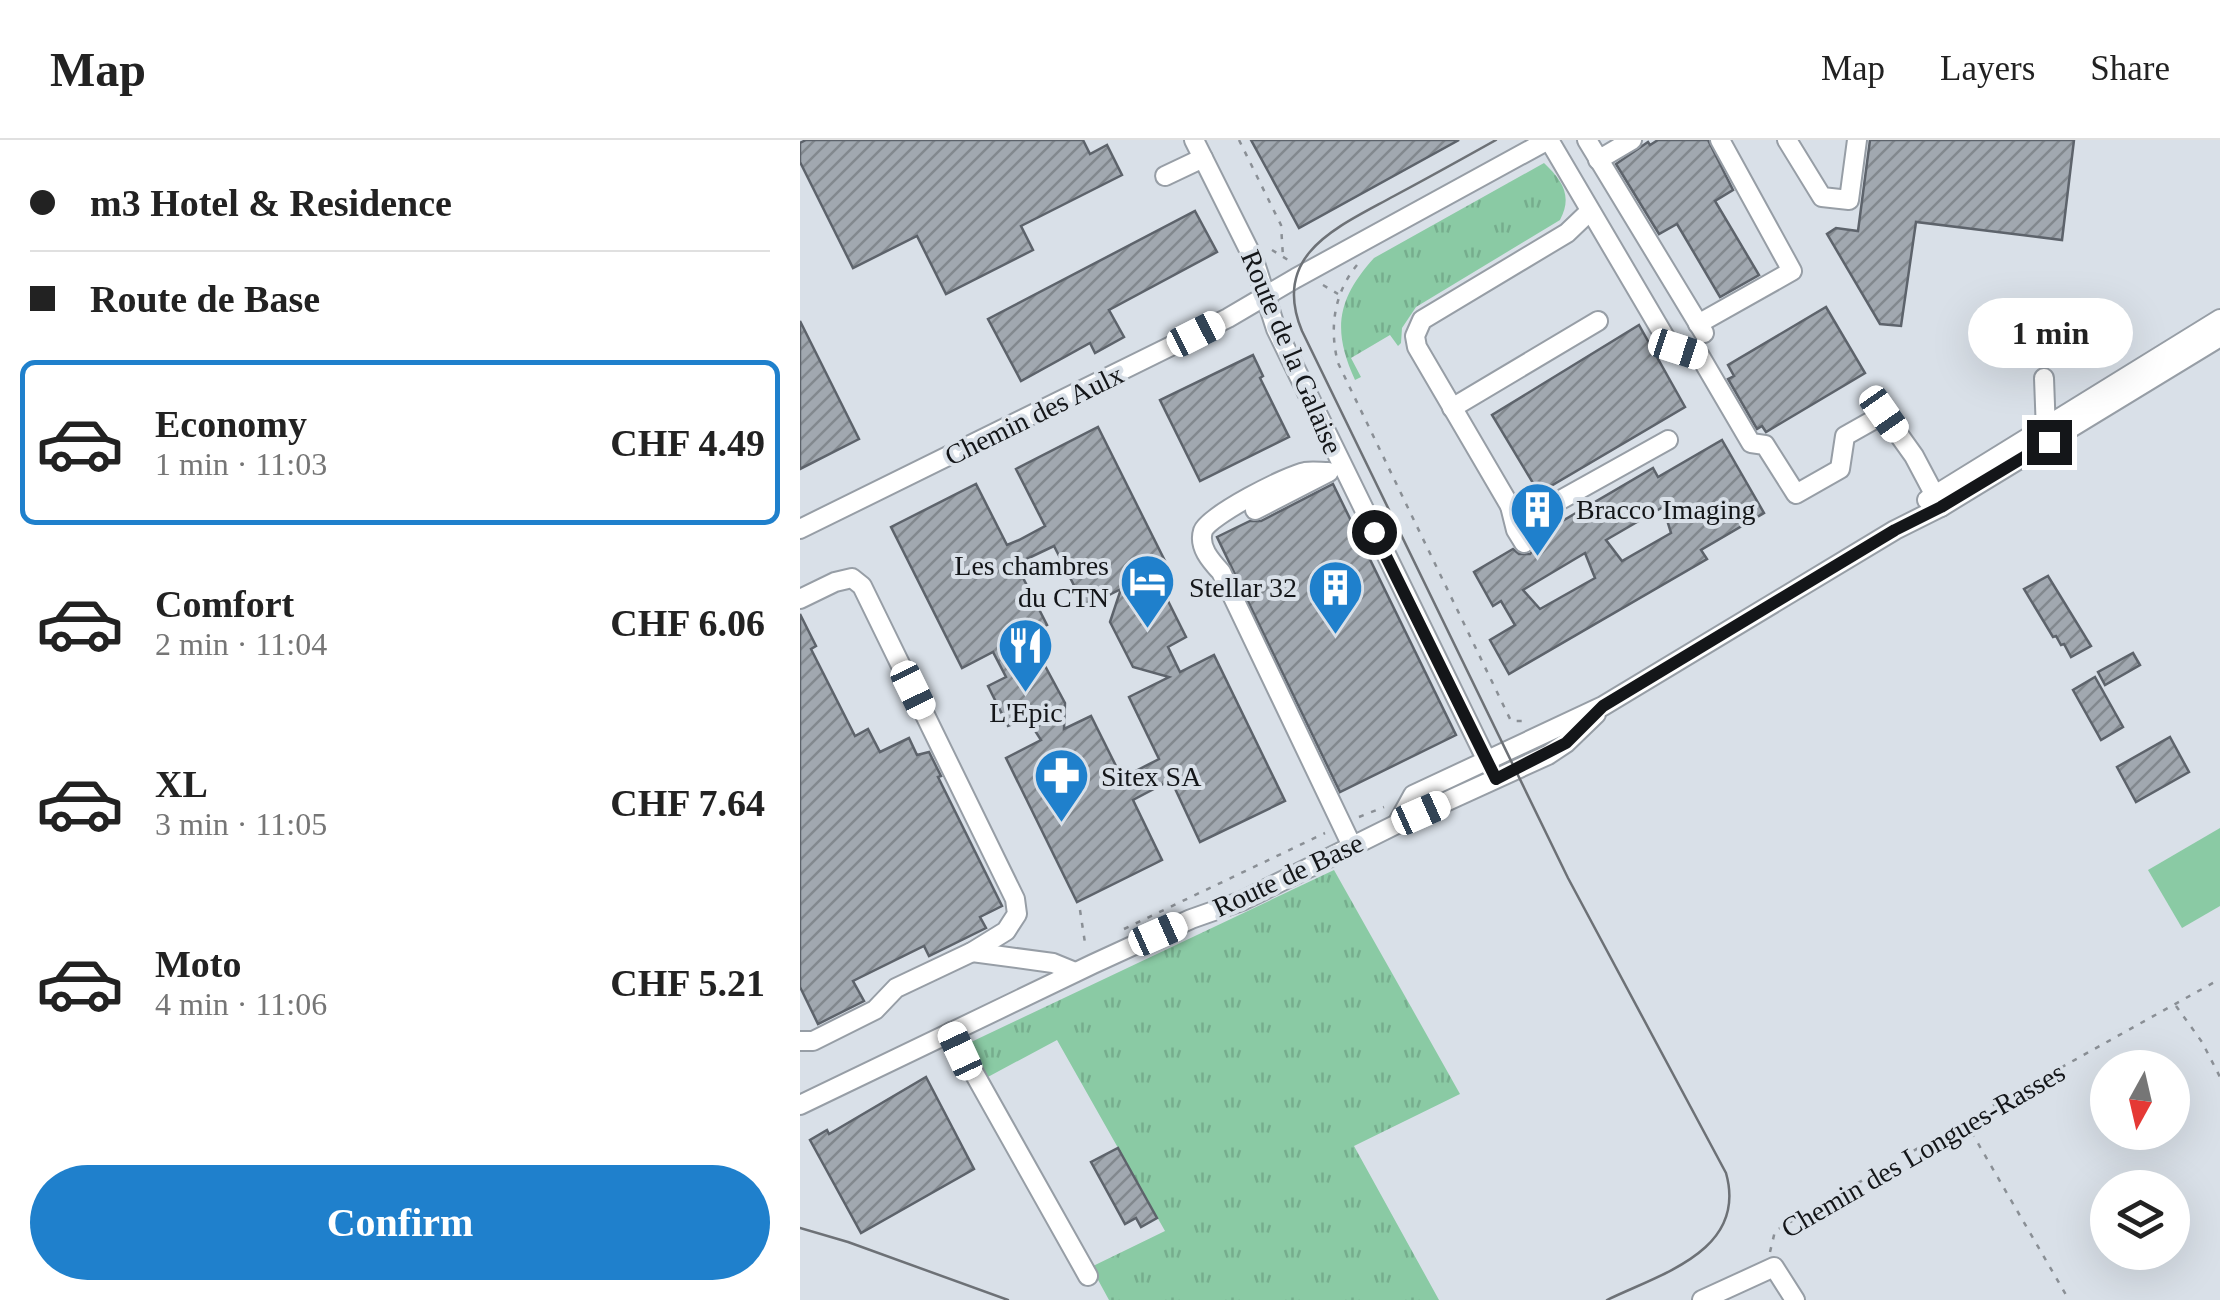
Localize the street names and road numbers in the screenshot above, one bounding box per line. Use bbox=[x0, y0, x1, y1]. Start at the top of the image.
street label: Route de la Galaise bbox=[1235, 245, 1349, 459]
street label: Chemin des Aulx bbox=[940, 358, 1128, 472]
street label: Route de Base bbox=[1208, 827, 1368, 923]
street label: Chemin des Longues-Rasses bbox=[1776, 1056, 2070, 1244]

